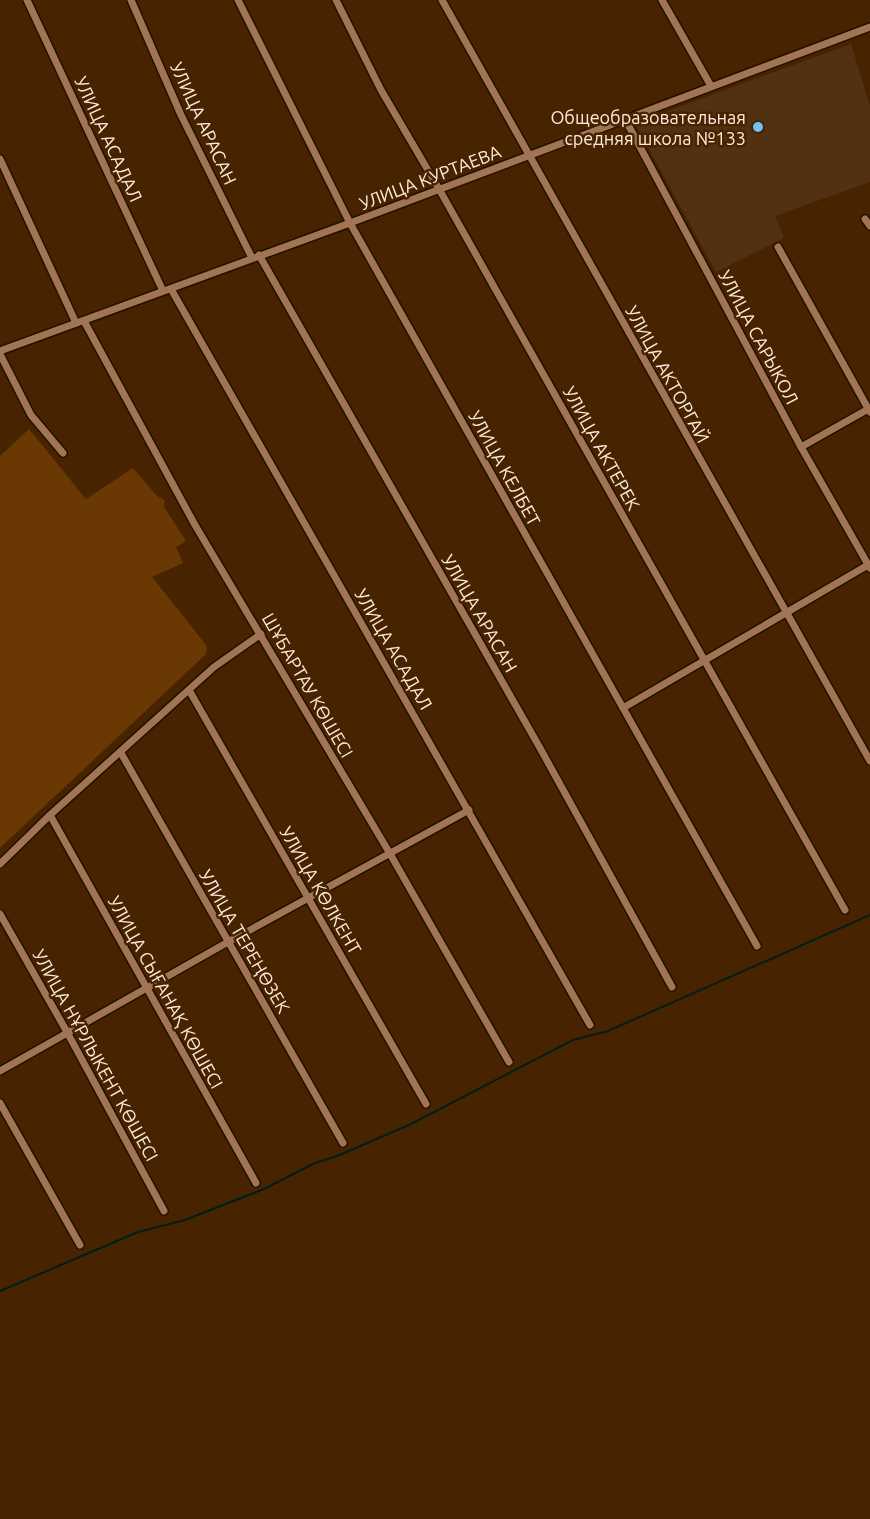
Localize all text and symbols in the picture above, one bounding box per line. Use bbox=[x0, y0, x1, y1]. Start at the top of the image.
street label: УЛИЦА АРАСАН bbox=[167, 59, 241, 187]
street label: УЛИЦА АСАДАЛ bbox=[71, 73, 147, 205]
place label: Общеобразовательная средняя школа №133 bbox=[550, 107, 746, 148]
marker: Общеобразовательная средняя школа №133 bbox=[751, 120, 765, 134]
street label: УЛИЦА КУРТАЕВА bbox=[356, 141, 504, 213]
street label: УЛИЦА САРЫКОЛ bbox=[715, 266, 803, 408]
street label: УЛИЦА АКТОРГАЙ bbox=[622, 302, 714, 446]
street label: УЛИЦА АКТЕРЕК bbox=[560, 383, 644, 513]
street label: УЛИЦА КЕЛБЕТ bbox=[465, 407, 545, 529]
street label: УЛИЦА АРАСАН bbox=[438, 551, 522, 675]
street label: УЛИЦА АСАДАЛ bbox=[351, 585, 437, 713]
street label: ШҰБАРТАУ КӨШЕСІ bbox=[259, 609, 357, 761]
street label: УЛИЦА КӨЛКЕНТ bbox=[276, 823, 366, 957]
street label: УЛИЦА ТЕРЕҢӨЗЕК bbox=[196, 866, 294, 1016]
street label: УЛИЦА СЫҒАНАҚ КӨШЕСІ bbox=[105, 892, 227, 1092]
street label: УЛИЦА НҰРЛЫКЕНТ КӨШЕСІ bbox=[29, 946, 163, 1164]

